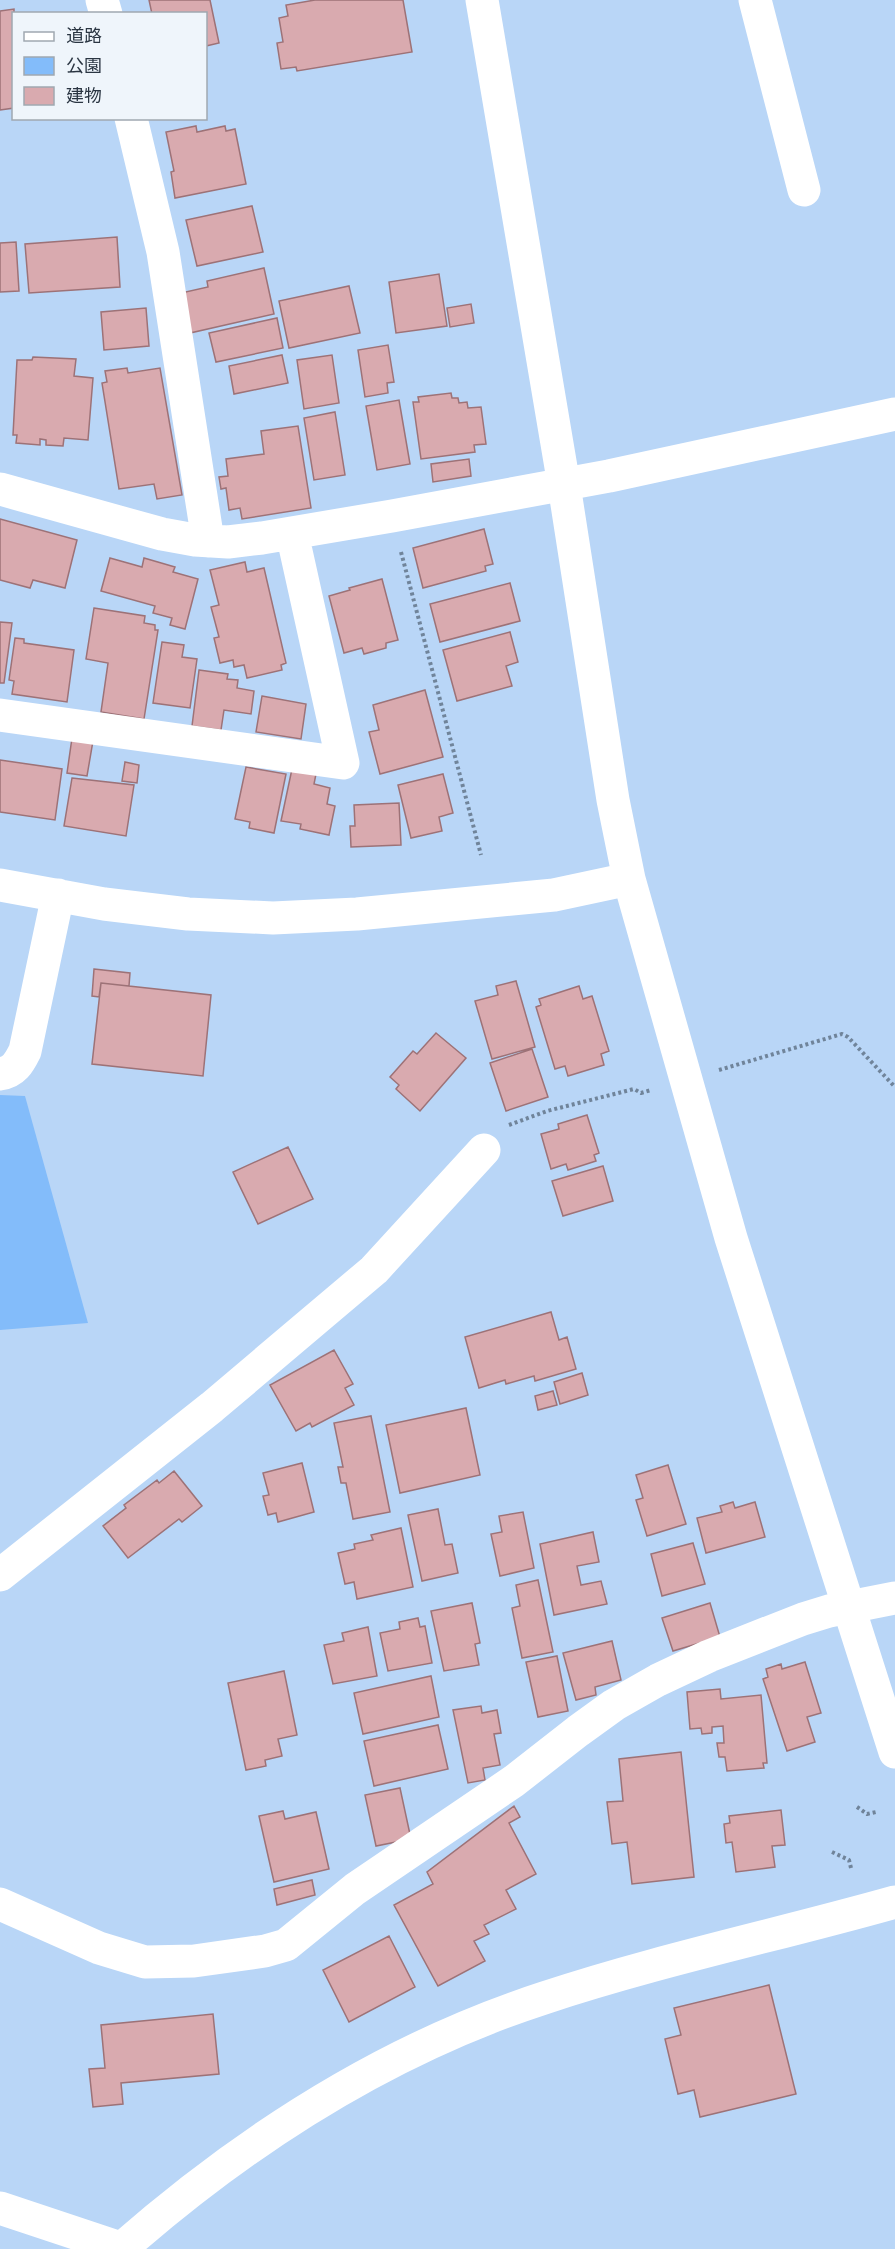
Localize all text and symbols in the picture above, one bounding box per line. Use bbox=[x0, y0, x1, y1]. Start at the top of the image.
legend bbox=[12, 12, 207, 120]
text: 道路 bbox=[66, 25, 102, 47]
text: 公園 bbox=[66, 55, 102, 77]
text: 建物 bbox=[66, 85, 102, 107]

